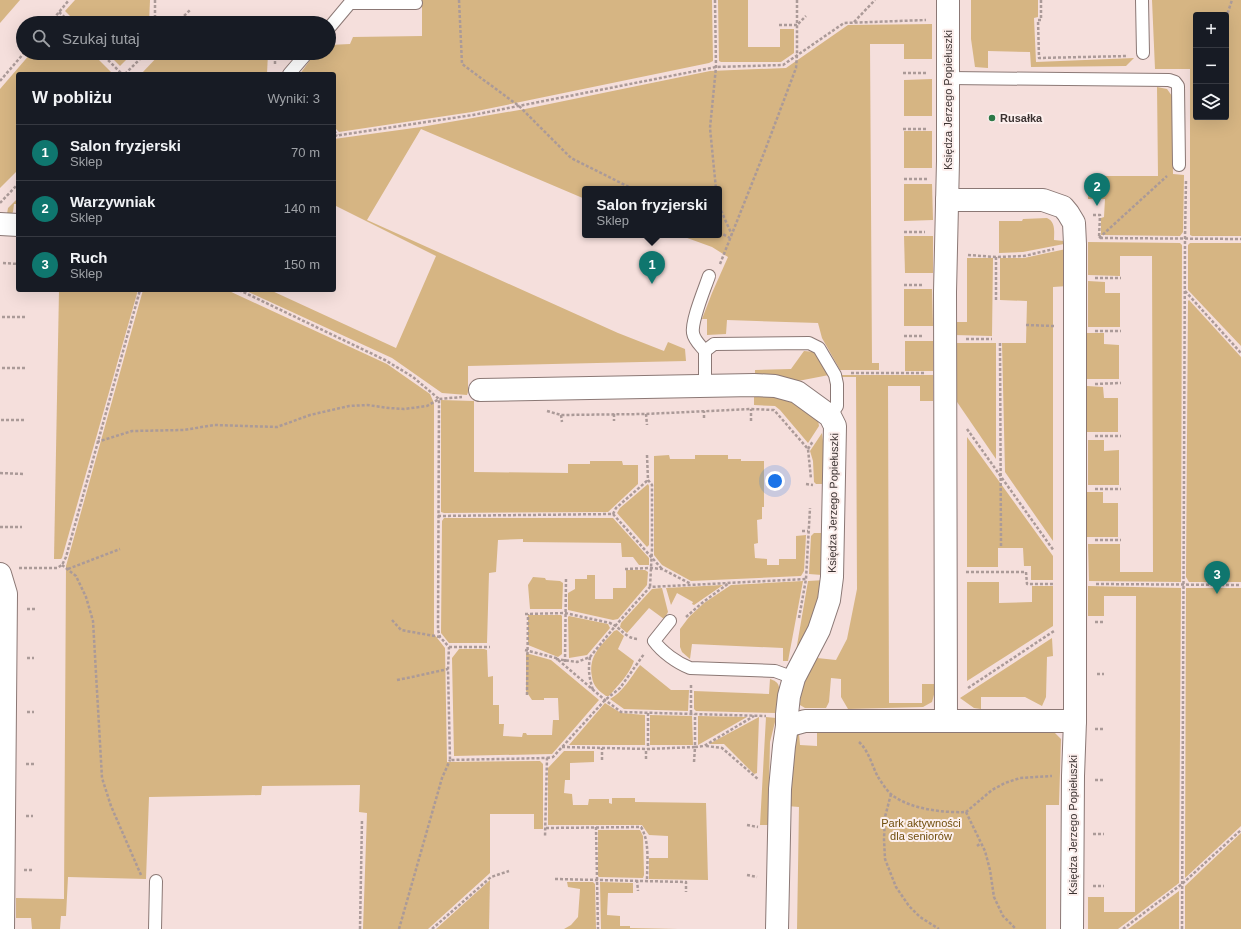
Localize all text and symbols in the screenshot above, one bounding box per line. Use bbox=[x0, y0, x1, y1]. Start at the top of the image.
map controls bbox=[1193, 12, 1229, 120]
button: + bbox=[1193, 12, 1229, 48]
search box bbox=[16, 16, 336, 60]
icon: search bbox=[30, 27, 52, 49]
text: Szukaj tutaj bbox=[62, 30, 140, 47]
street label: Księdza Jerzego Popiełuszki bbox=[942, 30, 954, 170]
button: − bbox=[1193, 48, 1229, 84]
button: layers bbox=[1193, 84, 1229, 120]
text: W pobliżu bbox=[32, 88, 112, 107]
text: Wyniki: 3 bbox=[267, 91, 320, 106]
place label: Rusałka bbox=[1000, 112, 1043, 124]
marker: Rusałka bbox=[987, 113, 997, 123]
text: Salon fryzjerski bbox=[70, 137, 181, 154]
text: 1 bbox=[41, 145, 49, 160]
text: 70 m bbox=[291, 145, 320, 160]
text: Sklep bbox=[70, 154, 103, 169]
pin: 2 bbox=[1084, 173, 1110, 206]
popup bbox=[582, 186, 722, 238]
text: Warzywniak bbox=[70, 193, 155, 210]
text: Salon fryzjerski bbox=[597, 196, 707, 213]
text: 2 bbox=[41, 201, 49, 216]
text: 140 m bbox=[284, 201, 320, 216]
text: Sklep bbox=[70, 210, 103, 225]
text: Sklep bbox=[597, 213, 629, 228]
text: Ruch bbox=[70, 249, 108, 266]
pin: 1 bbox=[639, 251, 665, 284]
text: 3 bbox=[41, 257, 49, 272]
text: 150 m bbox=[284, 257, 320, 272]
text: Sklep bbox=[70, 266, 103, 281]
street label: Księdza Jerzego Popiełuszki bbox=[826, 433, 840, 573]
your location bbox=[765, 471, 785, 491]
pin: 3 bbox=[1204, 561, 1230, 594]
street label: Księdza Jerzego Popiełuszki bbox=[1067, 755, 1079, 895]
park label: Park aktywności dla seniorów bbox=[881, 817, 961, 842]

